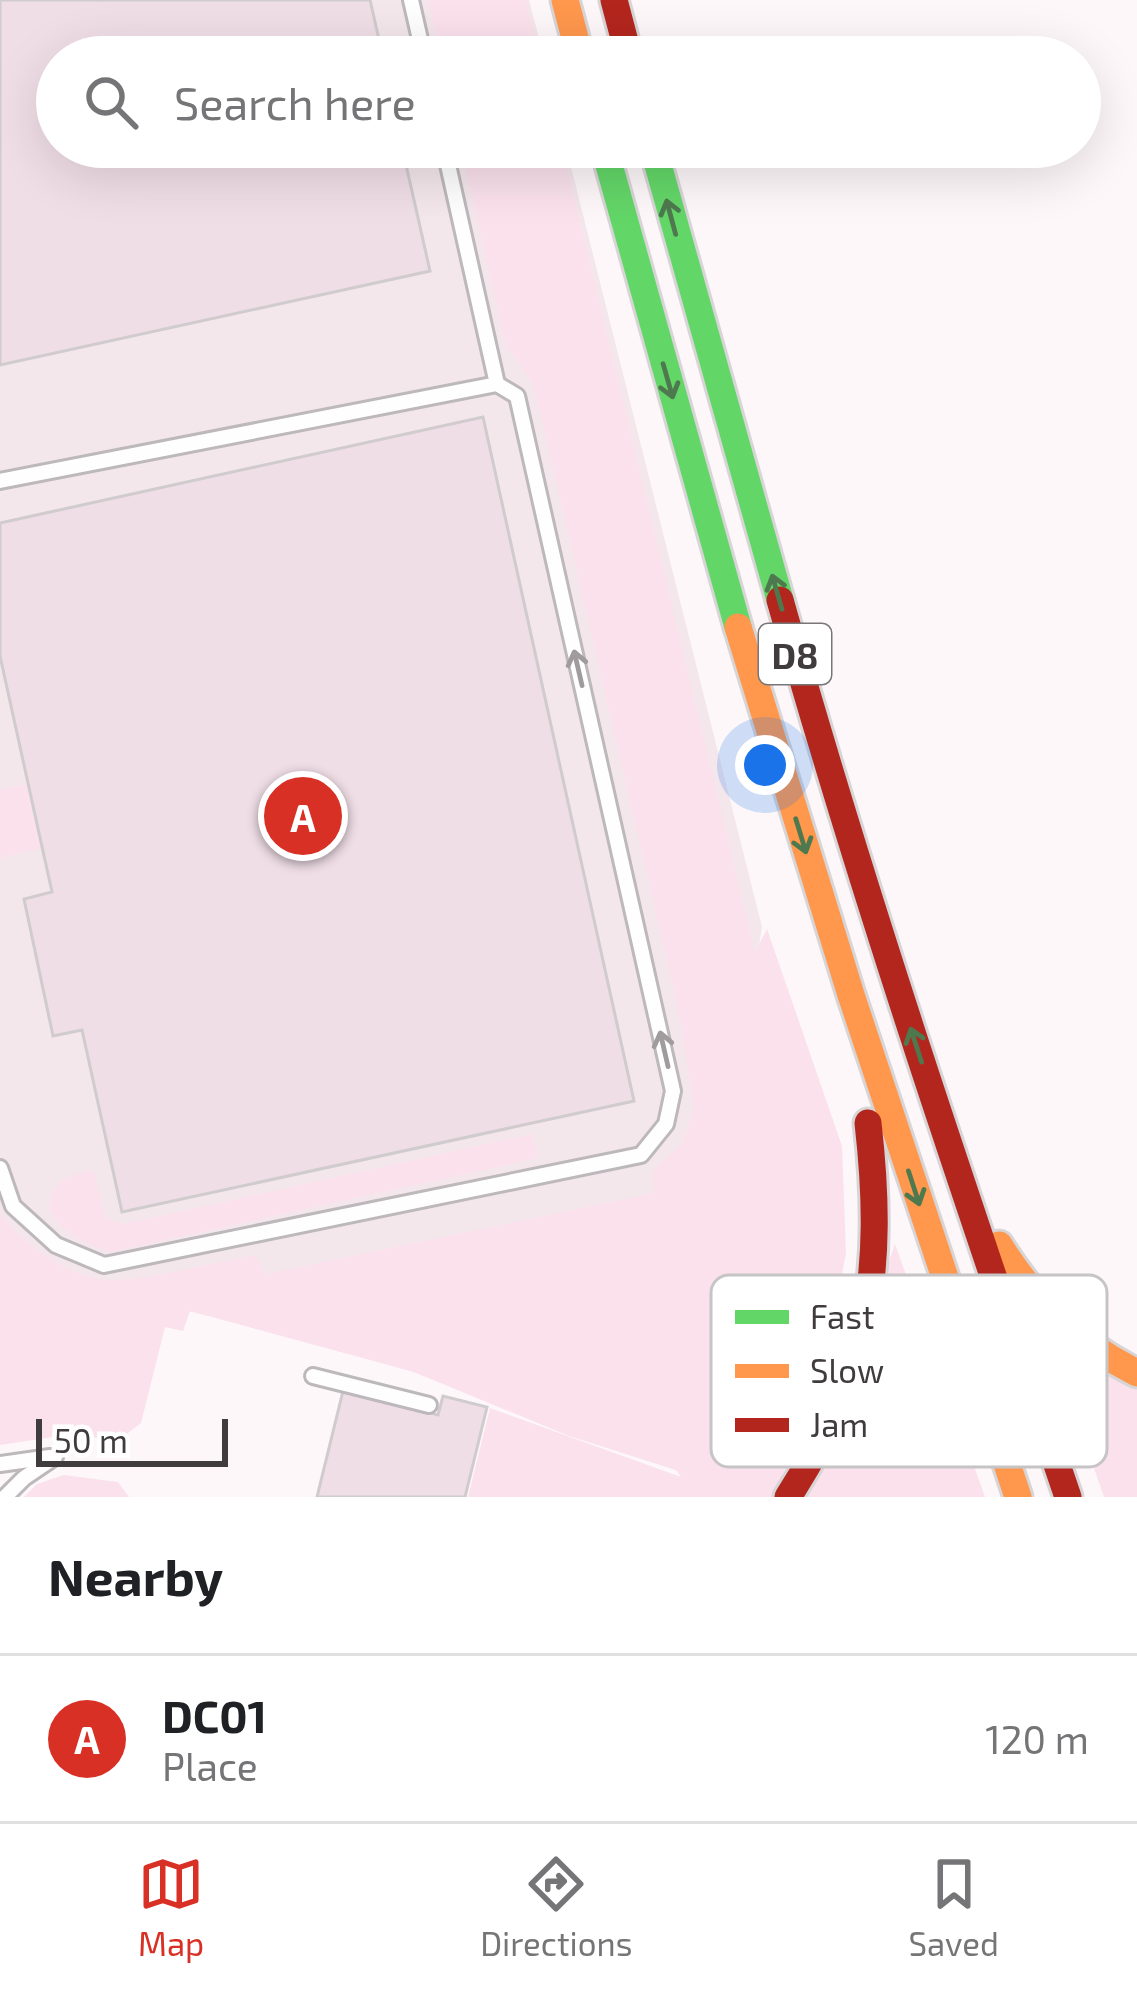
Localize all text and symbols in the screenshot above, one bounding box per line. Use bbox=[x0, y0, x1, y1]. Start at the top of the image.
search box bbox=[36, 36, 1101, 168]
icon: search bbox=[78, 69, 144, 135]
text: Search here bbox=[174, 75, 416, 129]
one-way arrow bbox=[659, 198, 681, 236]
one-way arrow bbox=[658, 362, 680, 400]
one-way arrow bbox=[765, 574, 787, 612]
road number: D8 bbox=[759, 624, 831, 684]
one-way arrow bbox=[566, 650, 588, 688]
your location bbox=[735, 735, 795, 795]
pin: A bbox=[264, 771, 342, 861]
one-way arrow bbox=[791, 816, 813, 854]
one-way arrow bbox=[904, 1027, 926, 1065]
one-way arrow bbox=[651, 1030, 674, 1068]
one-way arrow bbox=[904, 1168, 926, 1206]
legend bbox=[711, 1275, 1107, 1467]
text: Fast bbox=[810, 1296, 874, 1336]
text: Slow bbox=[810, 1350, 884, 1390]
text: Jam bbox=[810, 1404, 868, 1444]
scale bar bbox=[36, 1413, 228, 1466]
text: 50 m bbox=[54, 1420, 128, 1460]
text: Nearby bbox=[48, 1545, 223, 1606]
text: DC01 bbox=[162, 1688, 267, 1742]
text: A bbox=[74, 1715, 100, 1762]
text: 120 m bbox=[985, 1715, 1089, 1762]
text: Place bbox=[162, 1742, 258, 1789]
tab: Map bbox=[138, 1851, 204, 1963]
tab: Directions bbox=[480, 1851, 632, 1963]
tab: Saved bbox=[908, 1851, 999, 1963]

